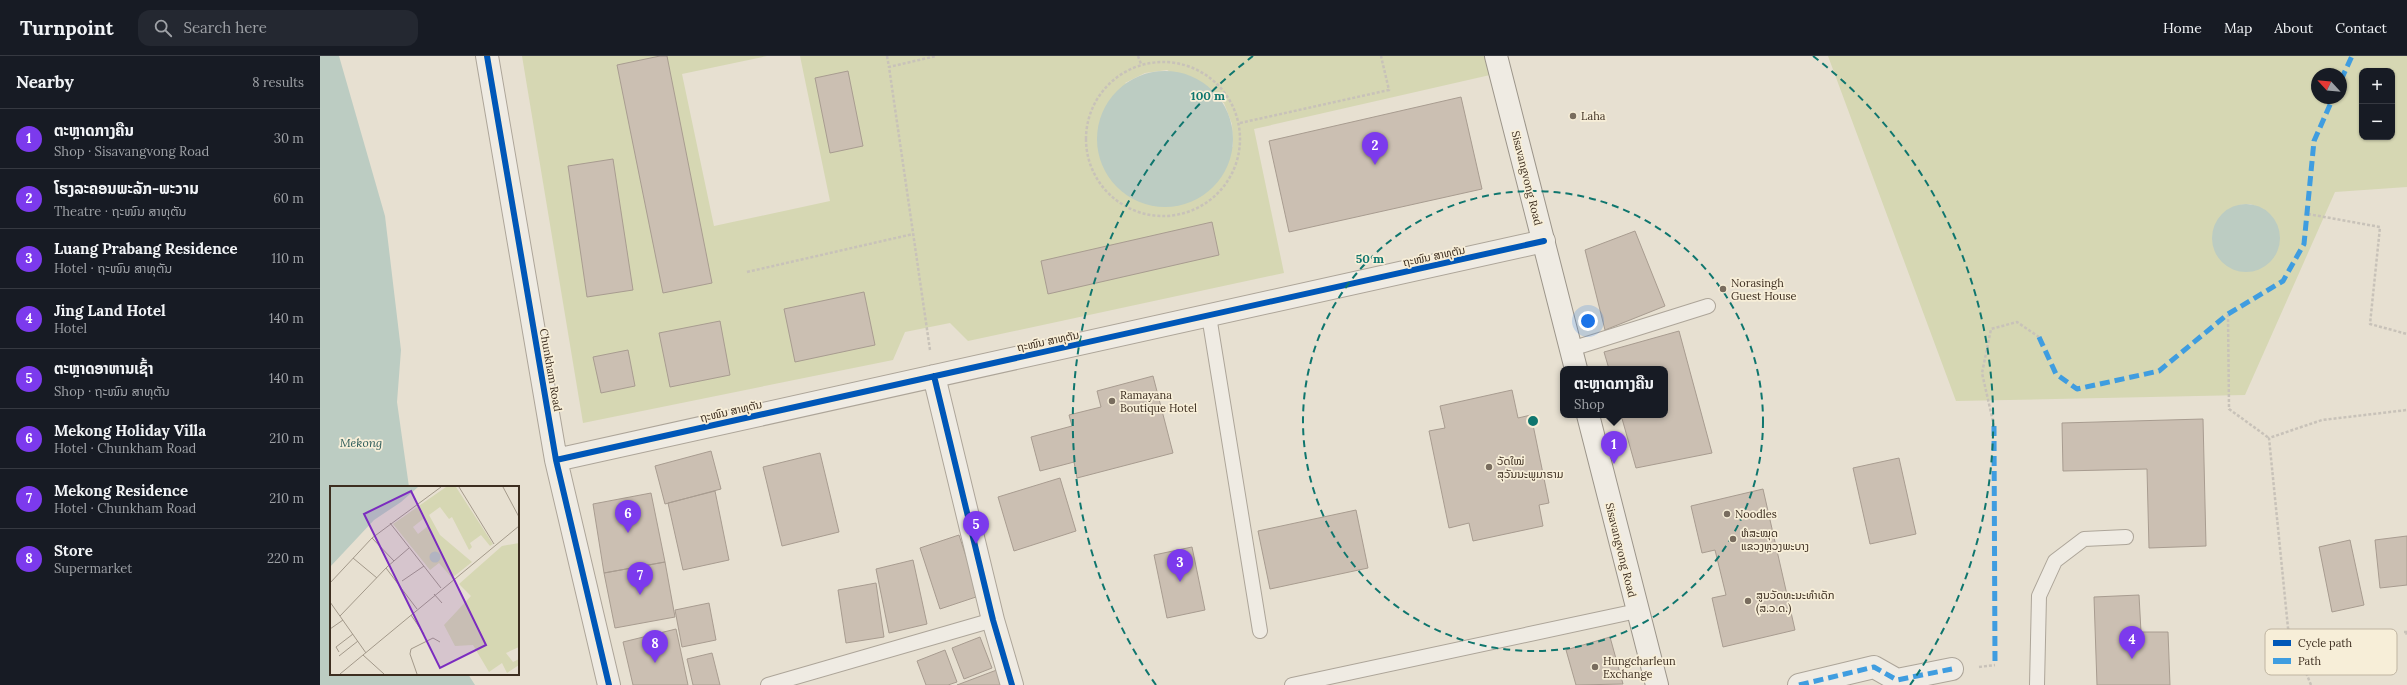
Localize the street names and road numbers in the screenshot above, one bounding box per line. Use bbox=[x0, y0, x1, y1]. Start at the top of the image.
street label: Sisavangvong Road bbox=[1508, 129, 1546, 227]
street label: ຖະໜົນ ສາທຸຕັນ bbox=[1401, 243, 1467, 270]
street label: Chunkham Road bbox=[537, 327, 565, 413]
street label: ຖະໜົນ ສາທຸຕັນ bbox=[1015, 328, 1081, 355]
street label: ຖະໜົນ ສາທຸຕັນ bbox=[698, 397, 764, 426]
street label: Sisavangvong Road bbox=[1602, 501, 1640, 599]

